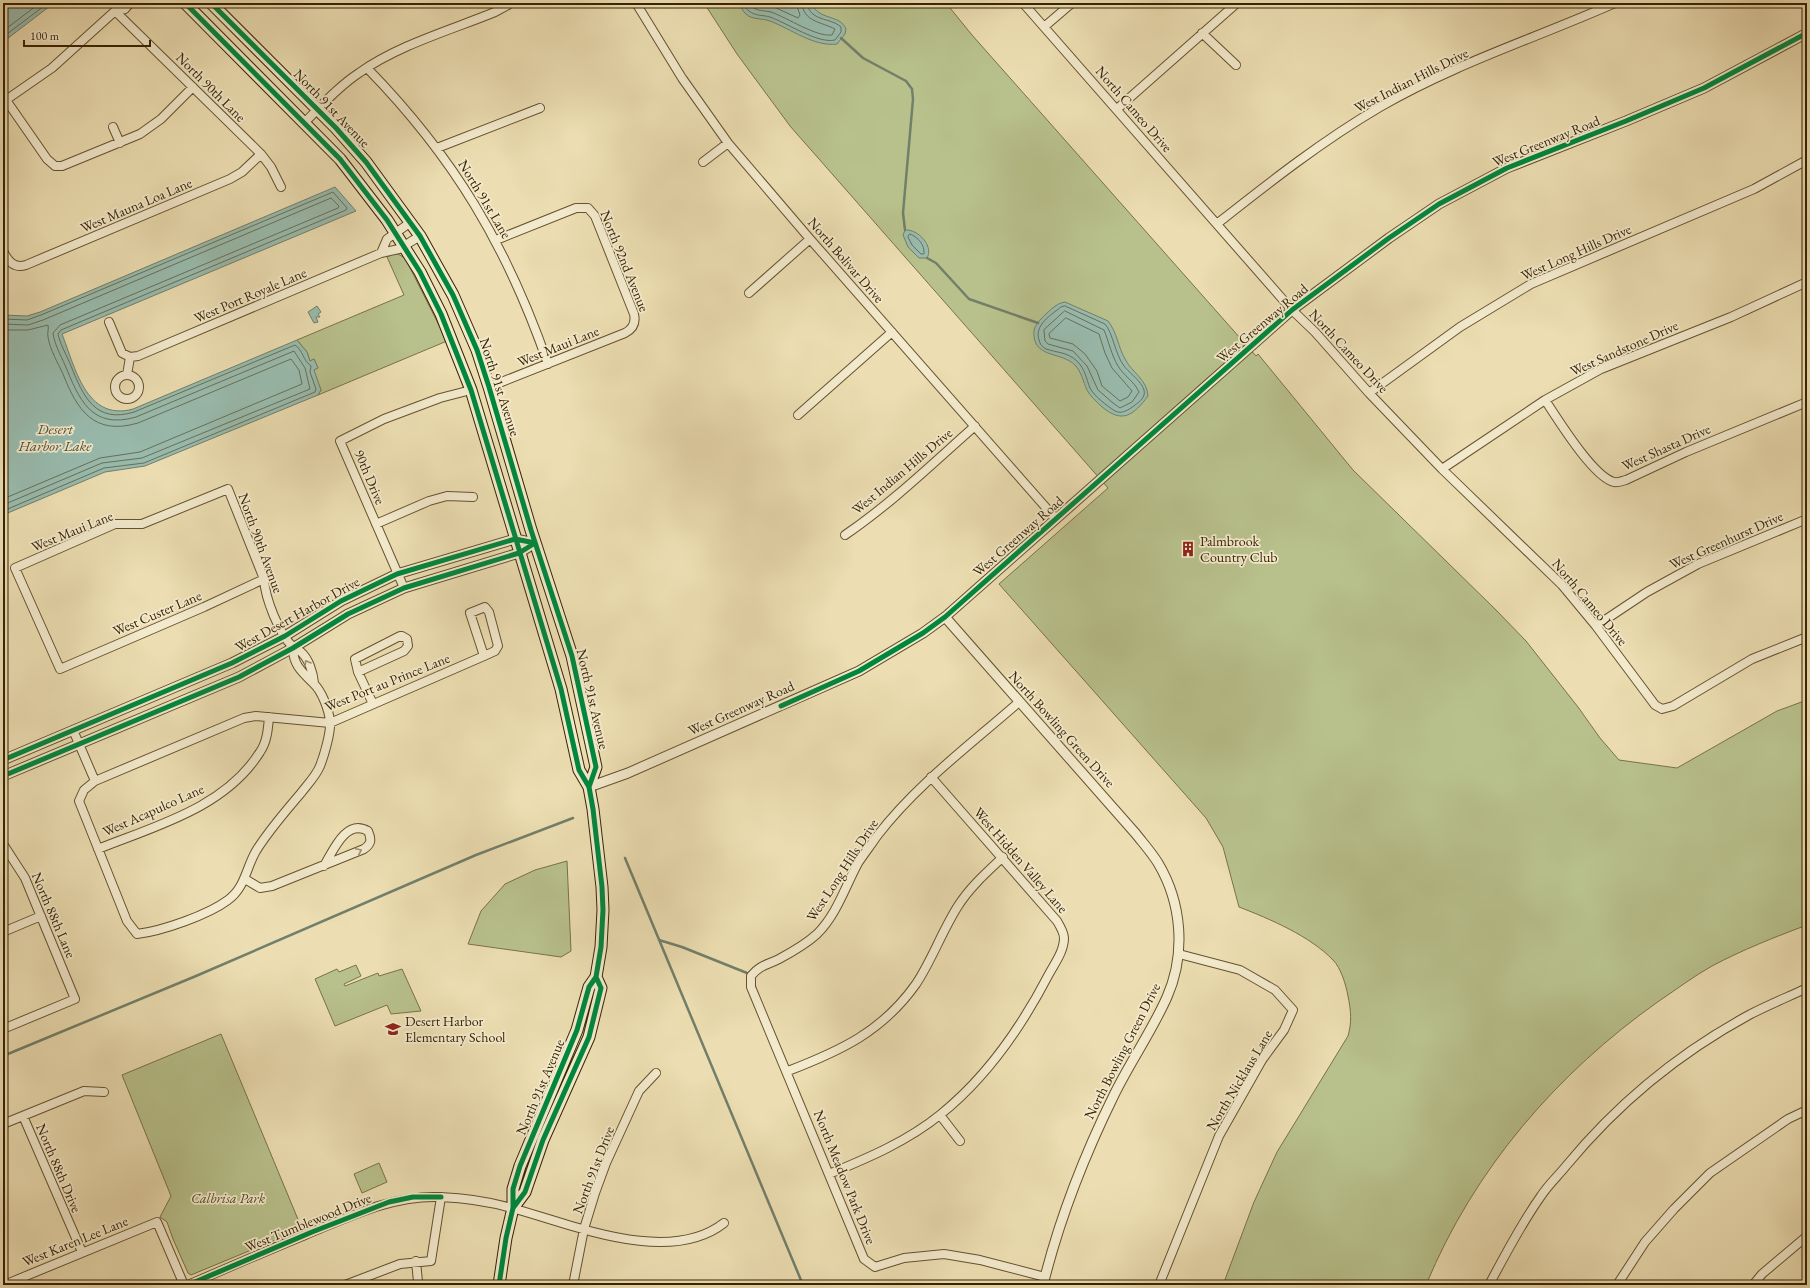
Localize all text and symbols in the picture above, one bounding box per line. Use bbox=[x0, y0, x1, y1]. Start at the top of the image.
scale bar bbox=[24, 22, 150, 48]
text: 100 m bbox=[30, 28, 60, 44]
street label: West Indian Hills Drive bbox=[1351, 43, 1472, 117]
street label: North 90th Lane bbox=[172, 48, 250, 126]
street label: North Cameo Drive bbox=[1092, 62, 1177, 156]
street label: North 91st Avenue bbox=[290, 65, 374, 151]
street label: West Greenway Road bbox=[1490, 111, 1603, 171]
street label: North 91st Lane bbox=[454, 156, 516, 242]
street label: West Mauna Loa Lane bbox=[77, 173, 195, 237]
street label: North 92nd Avenue bbox=[596, 208, 654, 315]
street label: North Bolivar Drive bbox=[804, 213, 888, 307]
street label: West Long Hills Drive bbox=[1518, 219, 1634, 284]
street label: West Port Royale Lane bbox=[191, 263, 310, 327]
street label: West Greenway Road bbox=[1212, 279, 1312, 367]
street label: North Cameo Drive bbox=[1305, 305, 1393, 397]
street label: West Sandstone Drive bbox=[1567, 316, 1681, 380]
street label: West Maui Lane bbox=[514, 321, 602, 371]
street label: North 91st Avenue bbox=[476, 335, 525, 439]
water label: Desert Harbor Lake bbox=[18, 419, 92, 455]
street label: West Shasta Drive bbox=[1619, 419, 1714, 475]
street label: West Indian Hills Drive bbox=[848, 423, 956, 518]
street label: 90th Drive bbox=[350, 447, 390, 508]
street label: North 90th Avenue bbox=[235, 491, 288, 596]
street label: West Greenway Road bbox=[969, 491, 1068, 580]
street label: West Maui Lane bbox=[28, 506, 116, 556]
street label: West Greenhurst Drive bbox=[1666, 507, 1786, 573]
place label: Palmbrook Country Club bbox=[1200, 532, 1278, 566]
building icon: Palmbrook Country Club bbox=[1179, 540, 1197, 558]
street label: North Cameo Drive bbox=[1548, 555, 1632, 650]
street label: West Desert Harbor Drive bbox=[232, 572, 363, 656]
street label: West Custer Lane bbox=[110, 586, 204, 640]
street label: North 91st Avenue bbox=[573, 647, 613, 751]
street label: West Port au Prince Lane bbox=[322, 648, 453, 715]
one-way arrow bbox=[305, 660, 312, 667]
street label: North Bowling Green Drive bbox=[1005, 667, 1119, 791]
street label: West Greenway Road bbox=[685, 676, 798, 739]
street label: West Acapulco Lane bbox=[99, 779, 207, 840]
street label: West Hidden Valley Lane bbox=[970, 803, 1072, 917]
street label: West Long Hills Drive bbox=[802, 815, 882, 925]
one-way arrow bbox=[355, 848, 363, 856]
street label: North 88th Lane bbox=[28, 869, 80, 961]
street label: North Bowling Green Drive bbox=[1080, 979, 1164, 1122]
place label: Desert Harbor Elementary School bbox=[405, 1012, 506, 1046]
school or university icon: Desert Harbor Elementary School bbox=[384, 1020, 402, 1038]
street label: North Nicklaus Lane bbox=[1202, 1026, 1276, 1134]
street label: North 91st Avenue bbox=[512, 1036, 569, 1138]
street label: North Meadow Park Drive bbox=[810, 1107, 880, 1247]
street label: North 88th Drive bbox=[32, 1121, 86, 1216]
street label: North 91st Drive bbox=[568, 1123, 618, 1216]
street label: West Tumblewood Drive bbox=[242, 1188, 374, 1256]
park label: Calbrisa Park bbox=[191, 1189, 266, 1207]
street label: West Karen Lee Lane bbox=[20, 1211, 131, 1270]

